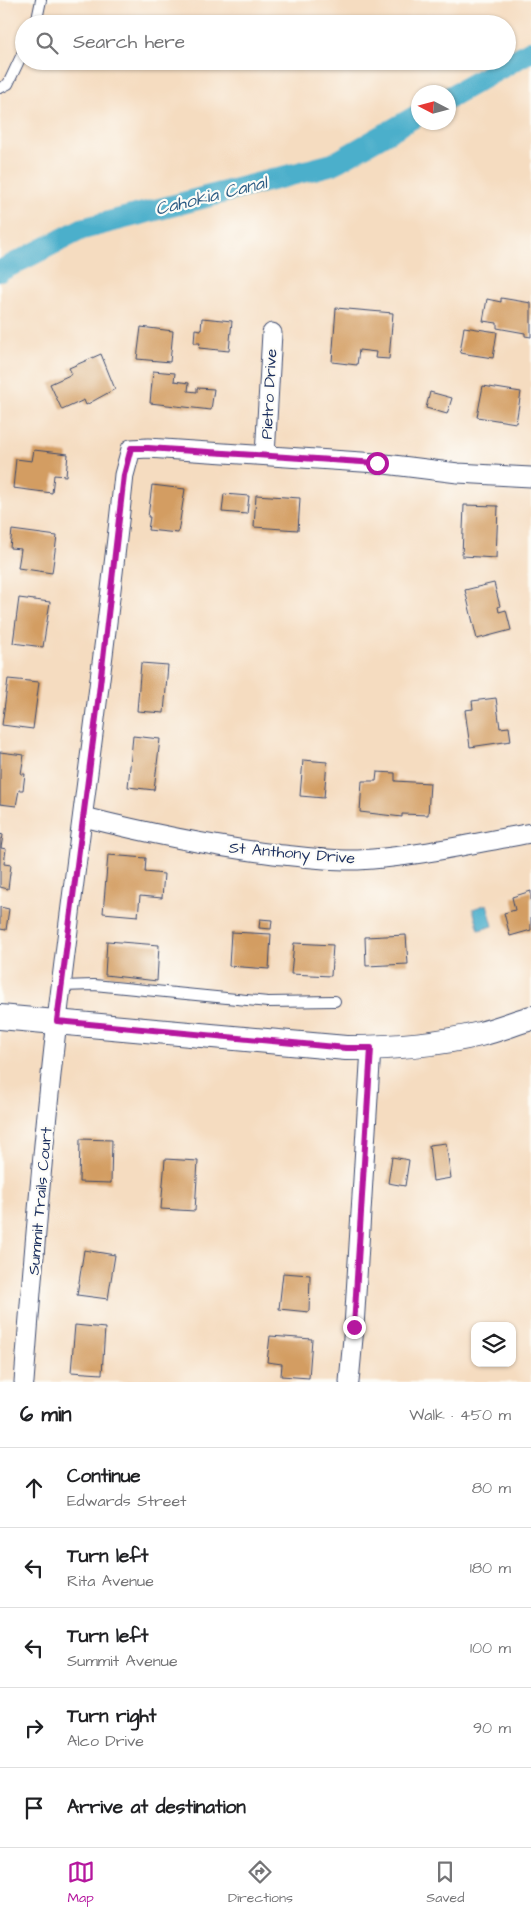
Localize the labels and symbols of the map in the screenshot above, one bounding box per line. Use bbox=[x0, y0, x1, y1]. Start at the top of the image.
north arrow bbox=[411, 85, 456, 130]
water label: Cahokia Canal bbox=[153, 170, 271, 222]
street label: Pietro Drive bbox=[256, 348, 282, 440]
route start bbox=[366, 452, 389, 475]
street label: St Anthony Drive bbox=[228, 837, 356, 870]
street label: Summit Trails Court bbox=[23, 1125, 57, 1276]
route end bbox=[343, 1316, 366, 1339]

